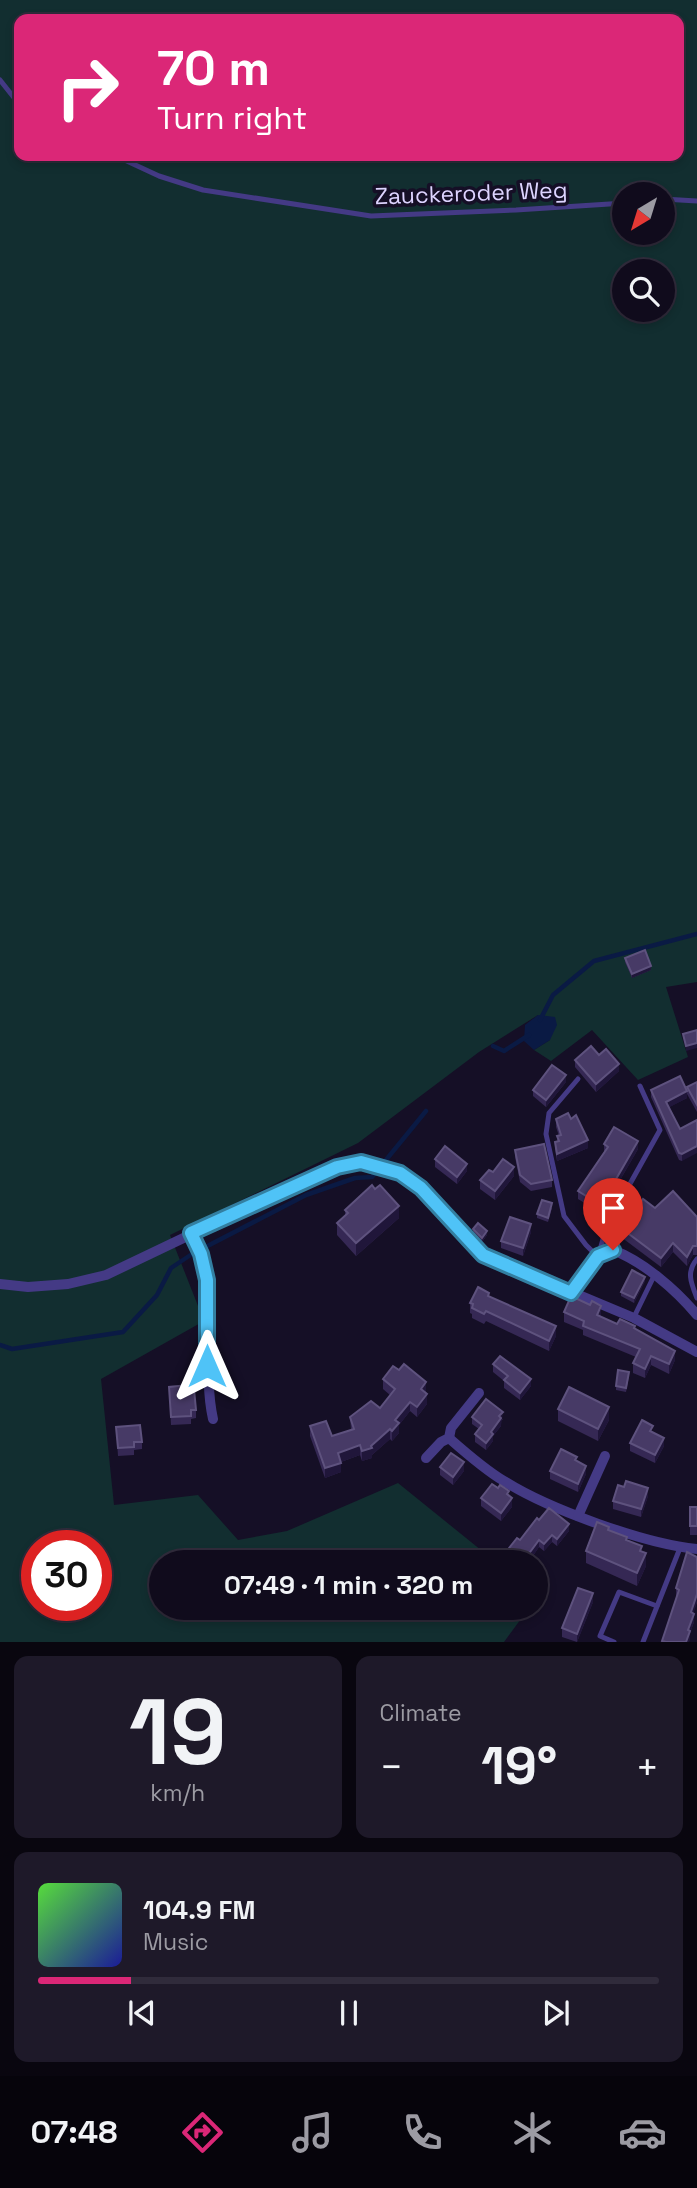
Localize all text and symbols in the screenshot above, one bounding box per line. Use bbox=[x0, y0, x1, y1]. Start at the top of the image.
text: 70 m bbox=[157, 37, 270, 99]
icon: right bbox=[42, 42, 133, 133]
text: Turn right bbox=[157, 98, 307, 138]
street label: Zauckeroder Weg bbox=[374, 175, 568, 211]
north arrow bbox=[612, 182, 676, 245]
map controls bbox=[612, 182, 675, 322]
button: search bbox=[612, 259, 675, 322]
pin bbox=[583, 1178, 643, 1250]
icon: arrive bbox=[594, 1189, 632, 1227]
position arrow bbox=[170, 1329, 244, 1403]
speed limit sign: 30 bbox=[21, 1530, 112, 1621]
text: 07:49 · 1 min · 320 m bbox=[224, 1568, 473, 1602]
text: 19 bbox=[129, 1674, 226, 1791]
text: Climate bbox=[380, 1698, 462, 1728]
text: 19° bbox=[481, 1733, 557, 1799]
text: − bbox=[380, 1743, 403, 1791]
text: + bbox=[635, 1743, 659, 1791]
text: km/h bbox=[150, 1778, 205, 1808]
text: 104.9 FM bbox=[143, 1893, 255, 1927]
text: Music bbox=[143, 1927, 208, 1957]
icon: previous bbox=[123, 1994, 161, 2032]
icon: pause bbox=[330, 1994, 368, 2032]
icon: next bbox=[537, 1994, 575, 2032]
icon: directions bbox=[178, 2108, 227, 2157]
icon: music bbox=[288, 2108, 337, 2157]
icon: phone bbox=[398, 2108, 447, 2157]
icon: climate bbox=[508, 2108, 557, 2157]
icon: car bbox=[618, 2108, 667, 2157]
text: 07:48 bbox=[30, 2112, 117, 2152]

